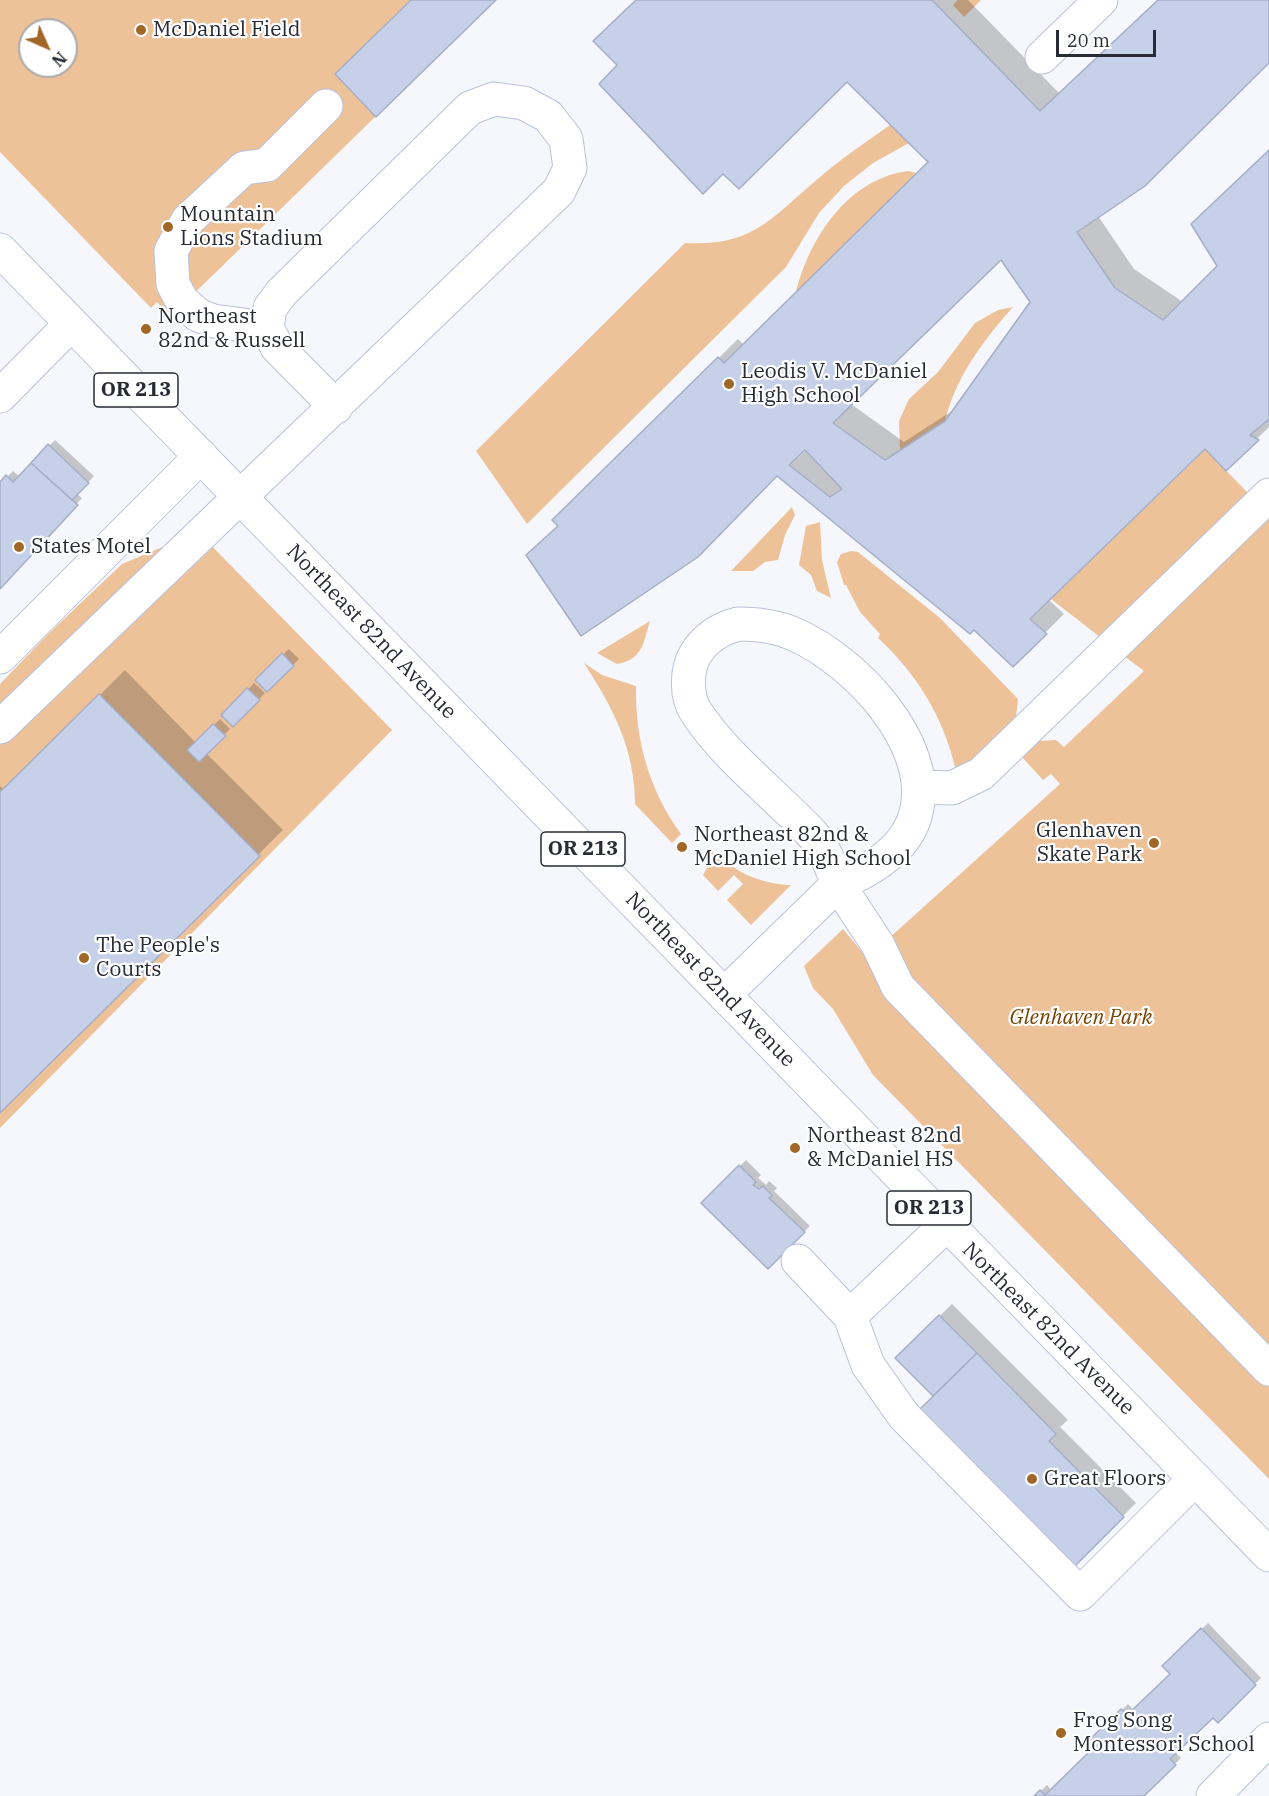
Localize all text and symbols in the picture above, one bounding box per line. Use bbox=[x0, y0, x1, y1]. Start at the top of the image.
place label: McDaniel Field bbox=[153, 17, 300, 43]
north arrow bbox=[18, 18, 78, 78]
scale bar bbox=[1059, 18, 1160, 56]
marker: McDaniel Field bbox=[134, 23, 148, 37]
text: 20 m bbox=[1067, 29, 1110, 52]
text: N bbox=[48, 48, 71, 71]
place label: Mountain Lions Stadium bbox=[180, 202, 323, 252]
marker: Mountain Lions Stadium bbox=[161, 220, 175, 234]
place label: Northeast 82nd & Russell bbox=[158, 304, 305, 354]
marker: Northeast 82nd & Russell bbox=[139, 322, 153, 336]
place label: Leodis V. McDaniel High School bbox=[741, 359, 927, 409]
road number: OR 213 bbox=[94, 373, 178, 407]
marker: Leodis V. McDaniel High School bbox=[722, 377, 736, 391]
place label: States Motel bbox=[31, 534, 151, 560]
street label: Northeast 82nd Avenue bbox=[281, 539, 461, 725]
marker: States Motel bbox=[12, 540, 26, 554]
place label: Glenhaven Skate Park bbox=[1036, 818, 1142, 868]
place label: Northeast 82nd & McDaniel High School bbox=[694, 822, 911, 872]
road number: OR 213 bbox=[541, 832, 625, 866]
marker: Glenhaven Skate Park bbox=[1147, 836, 1161, 850]
marker: Northeast 82nd & McDaniel High School bbox=[675, 840, 689, 854]
street label: Northeast 82nd Avenue bbox=[620, 887, 800, 1073]
place label: The People's Courts bbox=[96, 933, 220, 983]
marker: The People's Courts bbox=[77, 951, 91, 965]
park label: Glenhaven Park bbox=[1009, 1005, 1153, 1031]
place label: Northeast 82nd & McDaniel HS bbox=[807, 1123, 962, 1173]
marker: Northeast 82nd & McDaniel HS bbox=[788, 1141, 802, 1155]
road number: OR 213 bbox=[887, 1191, 971, 1225]
street label: Northeast 82nd Avenue bbox=[957, 1238, 1139, 1420]
place label: Great Floors bbox=[1044, 1466, 1166, 1492]
marker: Great Floors bbox=[1025, 1472, 1039, 1486]
place label: Frog Song Montessori School bbox=[1073, 1708, 1255, 1758]
marker: Frog Song Montessori School bbox=[1054, 1726, 1068, 1740]

